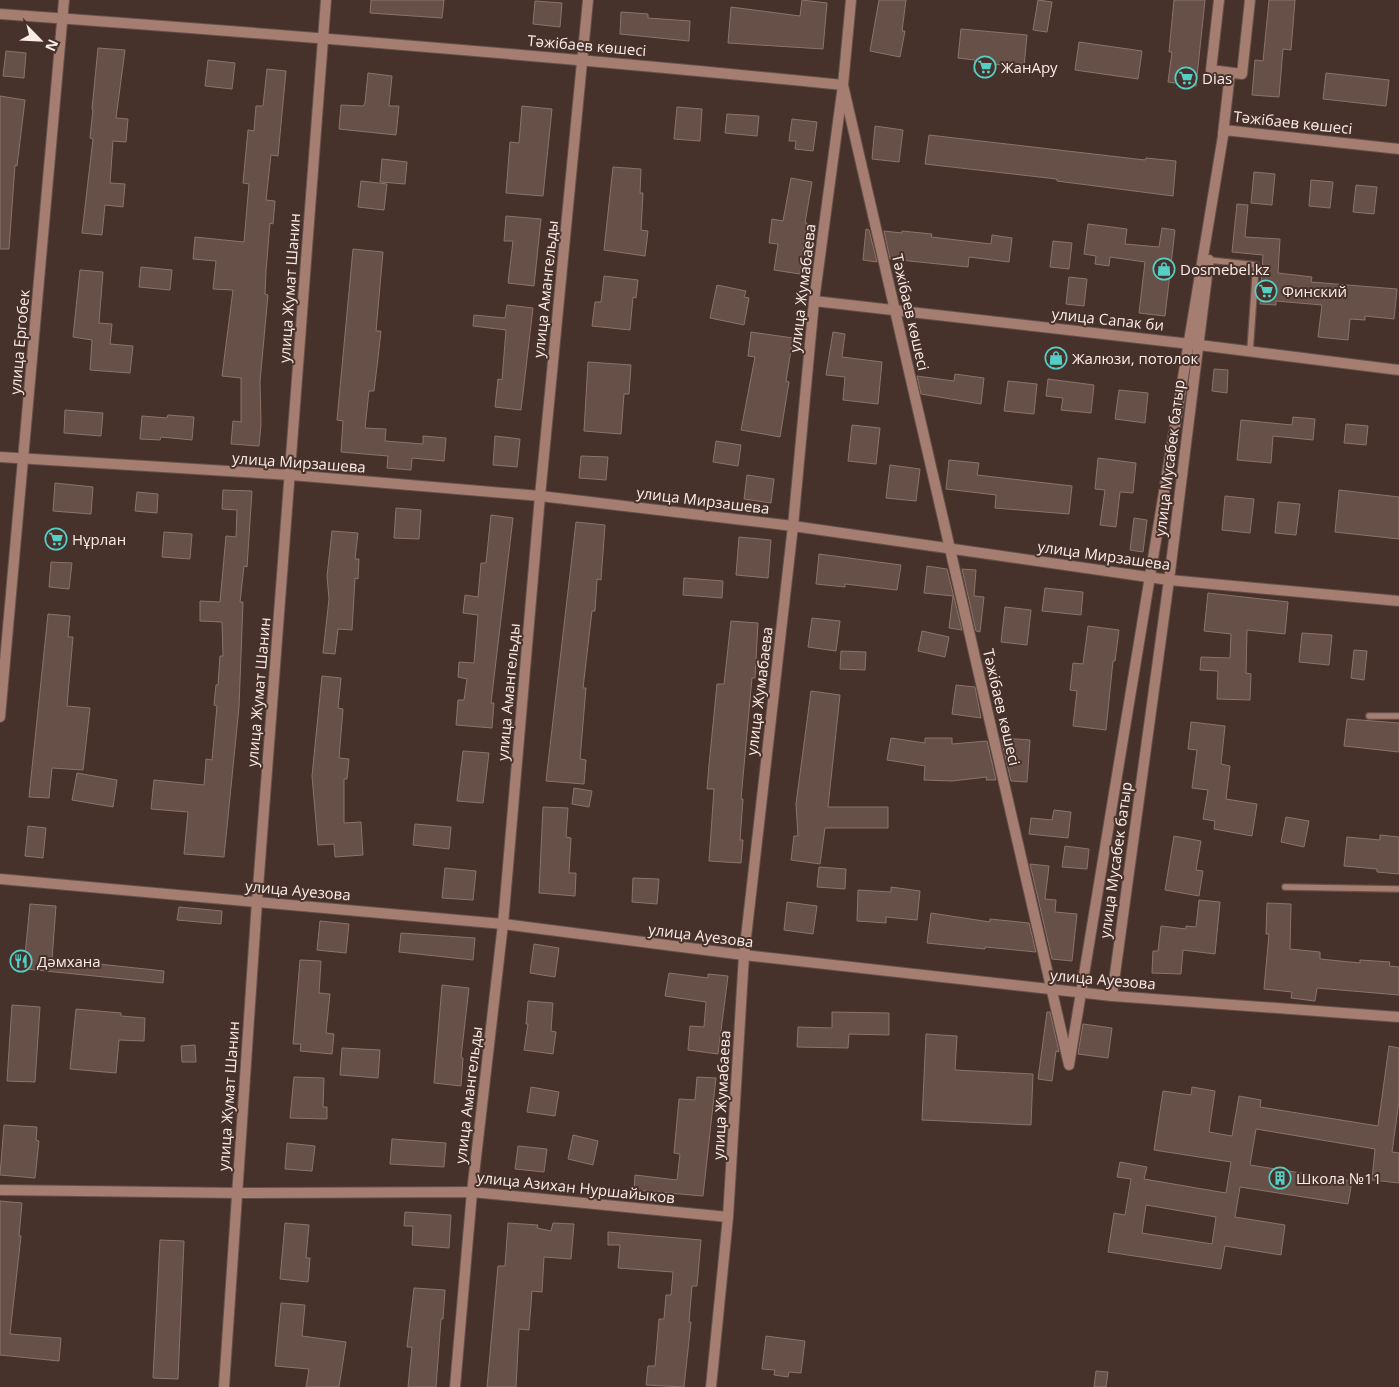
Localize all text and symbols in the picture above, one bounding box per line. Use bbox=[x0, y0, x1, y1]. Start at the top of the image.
north arrow bbox=[15, 15, 65, 65]
street label: Тәжібаев көшесі bbox=[527, 30, 647, 60]
text: N bbox=[41, 36, 63, 55]
supermarket icon: ЖанАру bbox=[973, 55, 997, 79]
place label: ЖанАру bbox=[1001, 57, 1058, 77]
supermarket icon: Dias bbox=[1174, 66, 1198, 90]
place label: Dias bbox=[1202, 68, 1232, 88]
street label: Тәжібаев көшесі bbox=[1233, 106, 1353, 138]
street label: улица Жумат Шанин bbox=[274, 212, 304, 364]
street label: улица Амангельды bbox=[528, 219, 562, 359]
street label: улица Жумабаева bbox=[784, 223, 820, 353]
street label: Тәжібаев көшесі bbox=[888, 252, 934, 372]
shop icon: Dosmebel.kz bbox=[1152, 257, 1176, 281]
place label: Dosmebel.kz bbox=[1180, 259, 1270, 279]
supermarket icon: Финский bbox=[1254, 279, 1278, 303]
place label: Финский bbox=[1282, 281, 1347, 301]
street label: улица Ергобек bbox=[4, 288, 34, 395]
street label: улица Сапак би bbox=[1051, 303, 1165, 335]
shop icon: Жалюзи, потолок bbox=[1044, 346, 1068, 370]
place label: Жалюзи, потолок bbox=[1072, 348, 1199, 368]
street label: улица Мусабек батыр bbox=[1149, 378, 1189, 538]
street label: улица Мирзашева bbox=[232, 447, 366, 477]
street label: улица Мирзашева bbox=[635, 482, 771, 518]
supermarket icon: Нұрлан bbox=[44, 527, 68, 551]
place label: Нұрлан bbox=[72, 529, 126, 549]
street label: улица Мирзашева bbox=[1036, 536, 1172, 574]
street label: улица Жумат Шанин bbox=[242, 616, 274, 768]
street label: улица Амангельды bbox=[492, 622, 524, 762]
street label: улица Жумабаева bbox=[741, 626, 777, 756]
street label: Тәжібаев көшесі bbox=[979, 647, 1025, 767]
street label: улица Мусабек батыр bbox=[1094, 780, 1136, 940]
street label: улица Ауезова bbox=[244, 875, 352, 905]
street label: улица Ауезова bbox=[647, 919, 755, 951]
restaurant icon: Дәмхана bbox=[9, 949, 33, 973]
place label: Дәмхана bbox=[37, 951, 101, 971]
street label: улица Ауезова bbox=[1049, 964, 1157, 994]
street label: улица Жумат Шанин bbox=[213, 1020, 243, 1172]
street label: улица Амангельды bbox=[450, 1025, 486, 1165]
street label: улица Жумабаева bbox=[708, 1030, 734, 1160]
building icon: Школа №11 bbox=[1268, 1166, 1292, 1190]
street label: улица Азихан Нуршайыков bbox=[476, 1167, 676, 1207]
place label: Школа №11 bbox=[1296, 1168, 1382, 1188]

